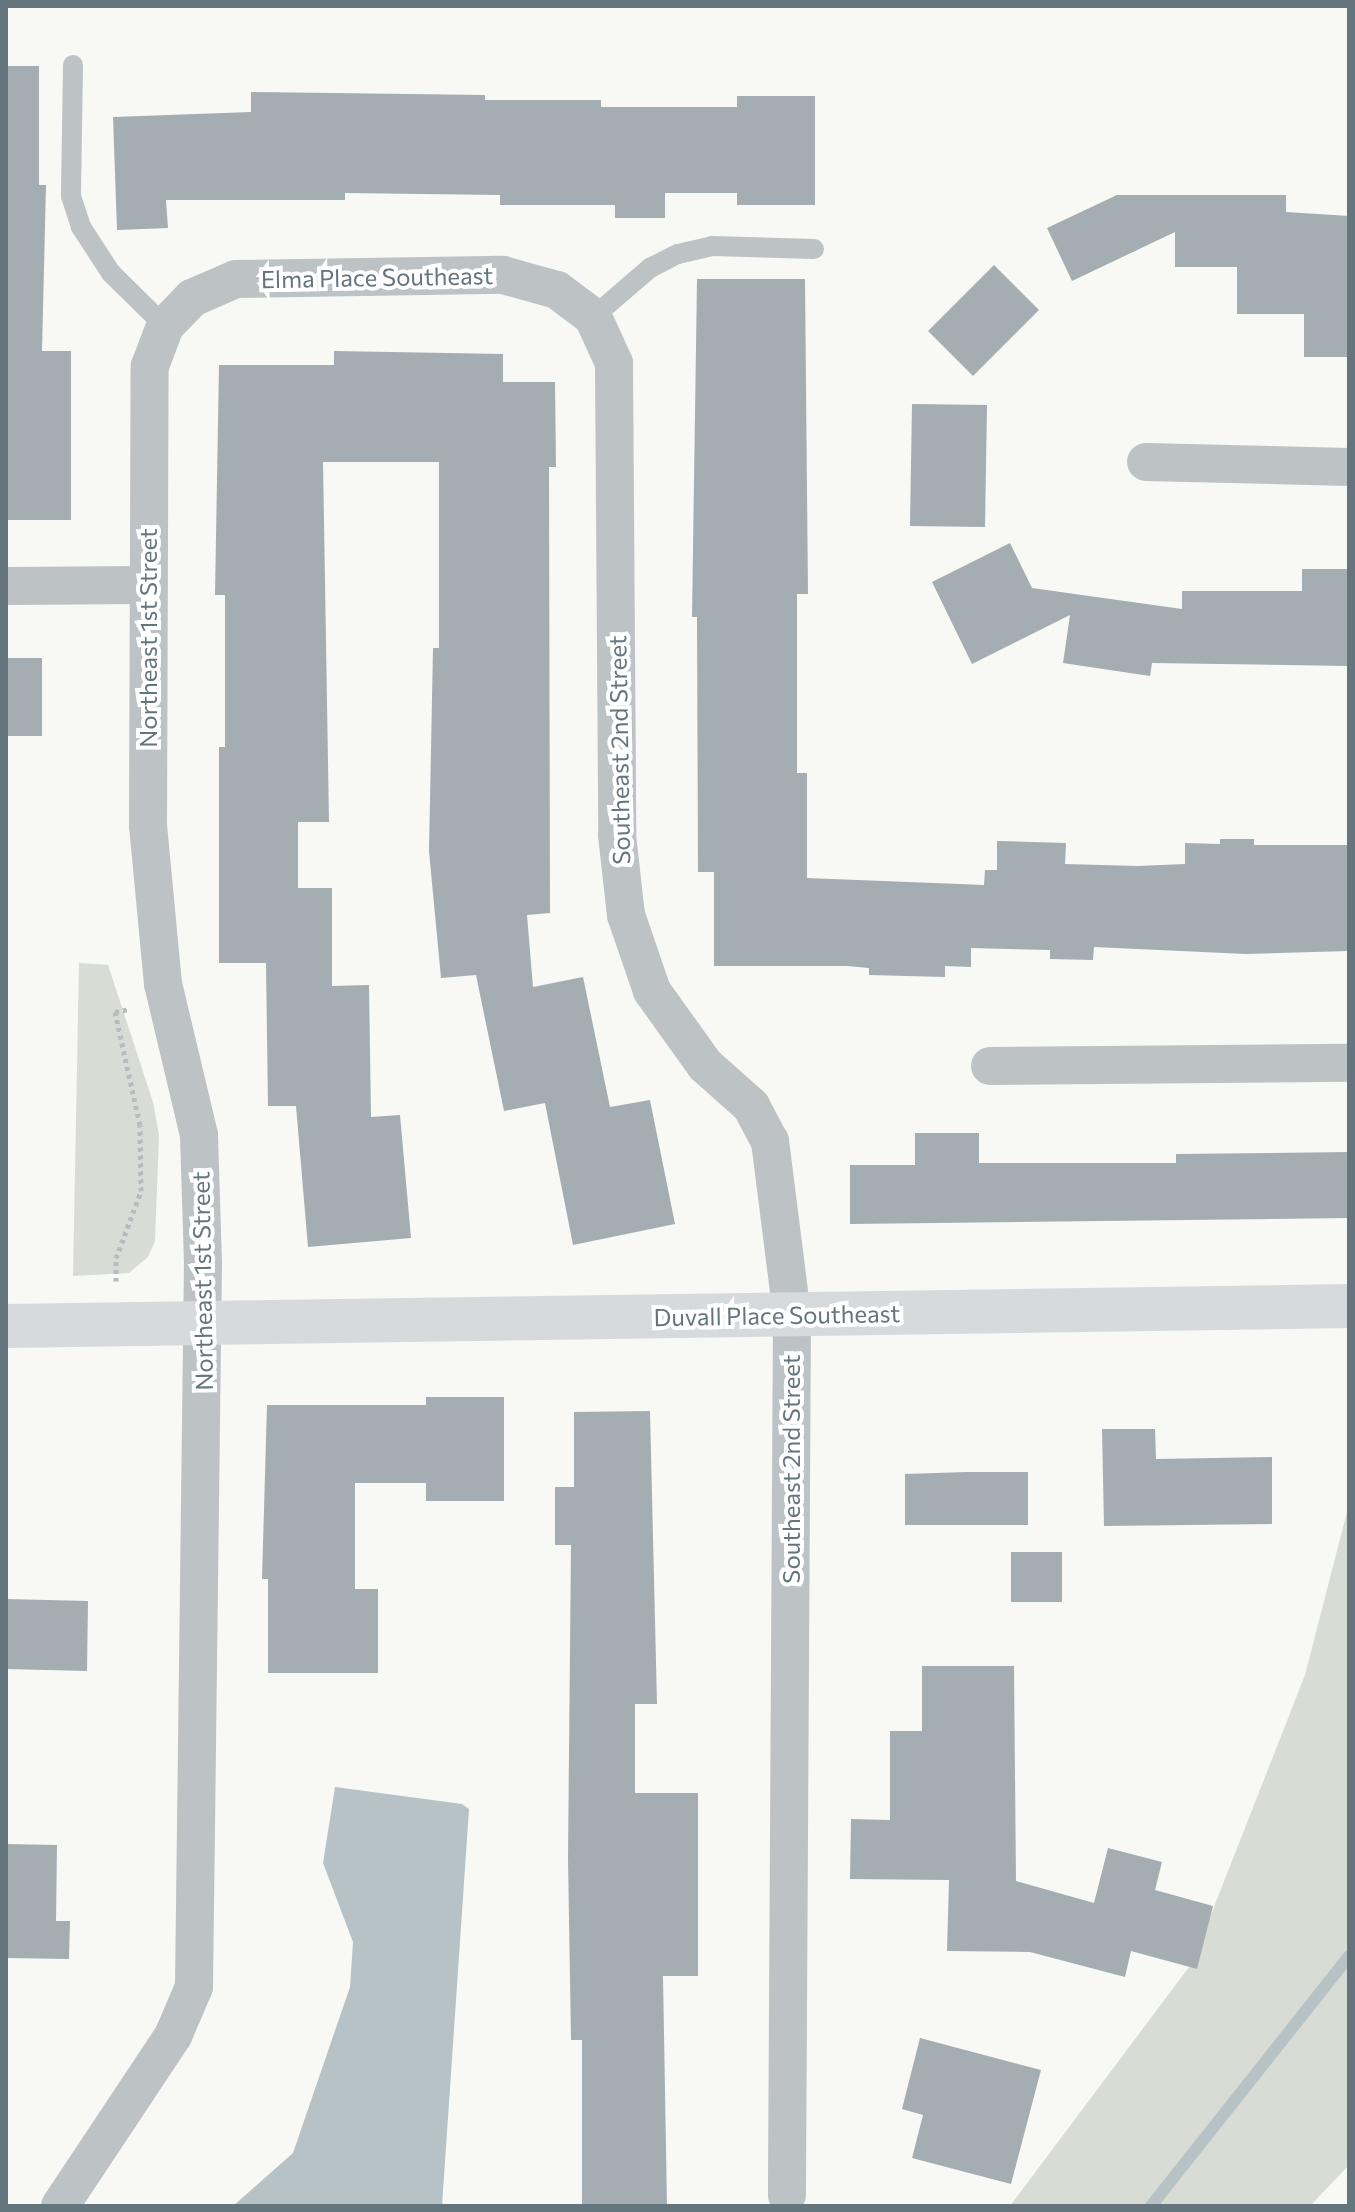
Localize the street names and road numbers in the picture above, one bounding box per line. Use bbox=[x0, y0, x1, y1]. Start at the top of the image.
street label: Elma Place Southeast bbox=[260, 261, 494, 293]
street label: Northeast 1st Street bbox=[134, 528, 162, 748]
street label: Southeast 2nd Street bbox=[603, 635, 635, 865]
street label: Northeast 1st Street bbox=[186, 1171, 218, 1391]
street label: Duvall Place Southeast bbox=[653, 1298, 901, 1332]
street label: Southeast 2nd Street bbox=[777, 1354, 805, 1584]

